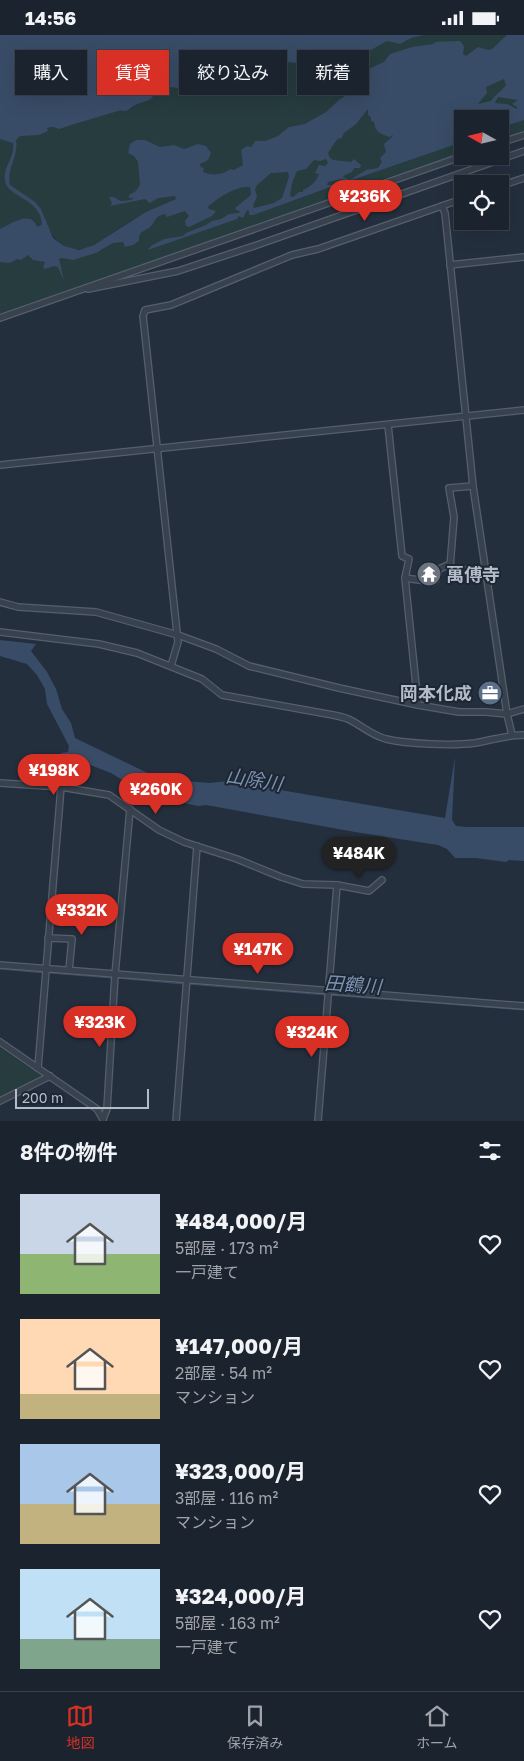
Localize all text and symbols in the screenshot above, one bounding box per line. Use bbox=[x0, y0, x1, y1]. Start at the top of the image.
text: 14:56 bbox=[25, 6, 76, 29]
chip: 購入 bbox=[15, 50, 87, 95]
chip: 賃貸 bbox=[97, 50, 169, 95]
chip: 絞り込み bbox=[179, 50, 287, 95]
chip: 新着 bbox=[297, 50, 369, 95]
north arrow bbox=[454, 110, 509, 165]
map controls bbox=[454, 110, 509, 230]
button: locate bbox=[454, 175, 509, 230]
pin: ¥236K bbox=[330, 179, 400, 222]
text: ¥236K bbox=[339, 186, 391, 206]
temple icon: 萬傅寺 bbox=[416, 561, 442, 587]
place label: 萬傅寺 bbox=[446, 563, 500, 585]
office icon: 岡本化成 bbox=[477, 680, 503, 706]
place label: 岡本化成 bbox=[400, 682, 472, 704]
pin: ¥198K bbox=[19, 753, 89, 796]
text: ¥198K bbox=[29, 760, 79, 780]
water label: 山除川 bbox=[224, 763, 286, 795]
pin: ¥260K bbox=[121, 773, 191, 815]
text: ¥260K bbox=[130, 779, 182, 799]
pin: ¥484K bbox=[324, 837, 394, 879]
text: ¥484K bbox=[333, 843, 385, 863]
pin: ¥332K bbox=[47, 893, 117, 936]
text: ¥332K bbox=[56, 900, 108, 920]
pin: ¥147K bbox=[223, 933, 293, 975]
text: ¥147K bbox=[233, 939, 283, 959]
water label: 田鶴川 bbox=[324, 971, 384, 998]
pin: ¥323K bbox=[65, 1005, 135, 1048]
text: ¥323K bbox=[74, 1012, 126, 1032]
pin: ¥324K bbox=[277, 1015, 347, 1058]
text: ¥324K bbox=[286, 1022, 338, 1042]
scale bar bbox=[15, 1086, 149, 1109]
text: 200 m bbox=[22, 1089, 63, 1106]
icon: filters bbox=[476, 1137, 504, 1165]
text: 8件の物件 bbox=[20, 1139, 117, 1165]
text: ¥484,000/月 bbox=[175, 1208, 307, 1234]
icon: home bbox=[60, 1214, 120, 1274]
icon: heart bbox=[476, 1230, 504, 1258]
text: 5部屋 · 173 m² bbox=[175, 1238, 279, 1258]
text: 一戸建て bbox=[175, 1262, 239, 1282]
text: ¥147,000/月 bbox=[175, 1333, 303, 1359]
icon: home bbox=[60, 1339, 120, 1399]
icon: heart bbox=[476, 1355, 504, 1383]
text: 2部屋 · 54 m² bbox=[175, 1363, 272, 1383]
text: マンション bbox=[175, 1387, 255, 1407]
text: ¥323,000/月 bbox=[175, 1458, 306, 1484]
icon: home bbox=[60, 1464, 120, 1524]
icon: heart bbox=[476, 1480, 504, 1508]
text: 3部屋 · 116 m² bbox=[175, 1488, 278, 1508]
text: マンション bbox=[175, 1512, 255, 1532]
text: ¥324,000/月 bbox=[175, 1583, 306, 1609]
icon: home bbox=[60, 1589, 120, 1649]
icon: heart bbox=[476, 1605, 504, 1633]
text: 5部屋 · 163 m² bbox=[175, 1613, 280, 1633]
text: 一戸建て bbox=[175, 1637, 239, 1657]
tab: 地図 bbox=[66, 1702, 94, 1752]
tab: 保存済み bbox=[227, 1702, 283, 1752]
tab: ホーム bbox=[416, 1702, 458, 1752]

